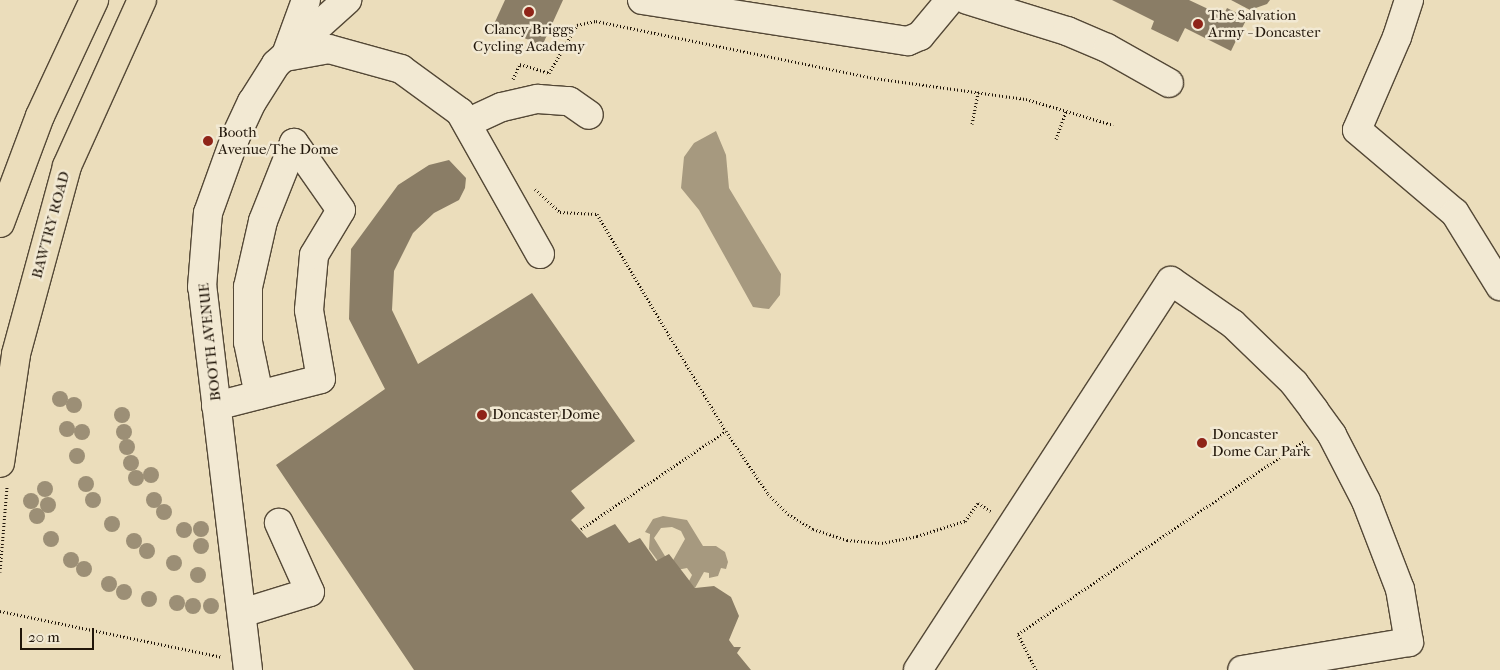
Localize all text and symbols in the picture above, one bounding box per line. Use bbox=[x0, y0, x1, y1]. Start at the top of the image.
marker: Clancy Briggs Cycling Academy bbox=[523, 6, 535, 18]
place label: The Salvation Army - Doncaster bbox=[1208, 6, 1320, 41]
marker: The Salvation Army - Doncaster bbox=[1192, 18, 1204, 30]
place label: Clancy Briggs Cycling Academy bbox=[473, 20, 585, 55]
place label: Booth Avenue/The Dome bbox=[218, 123, 338, 158]
marker: Booth Avenue/The Dome bbox=[202, 135, 214, 147]
street label: BAWTRY ROAD bbox=[28, 169, 74, 281]
street label: BOOTH AVENUE bbox=[195, 282, 225, 402]
place label: Doncaster Dome bbox=[492, 406, 600, 424]
marker: Doncaster Dome bbox=[476, 409, 488, 421]
place label: Doncaster Dome Car Park bbox=[1212, 425, 1310, 460]
marker: Doncaster Dome Car Park bbox=[1196, 437, 1208, 449]
scale bar bbox=[22, 618, 96, 650]
text: 20 m bbox=[28, 628, 60, 646]

